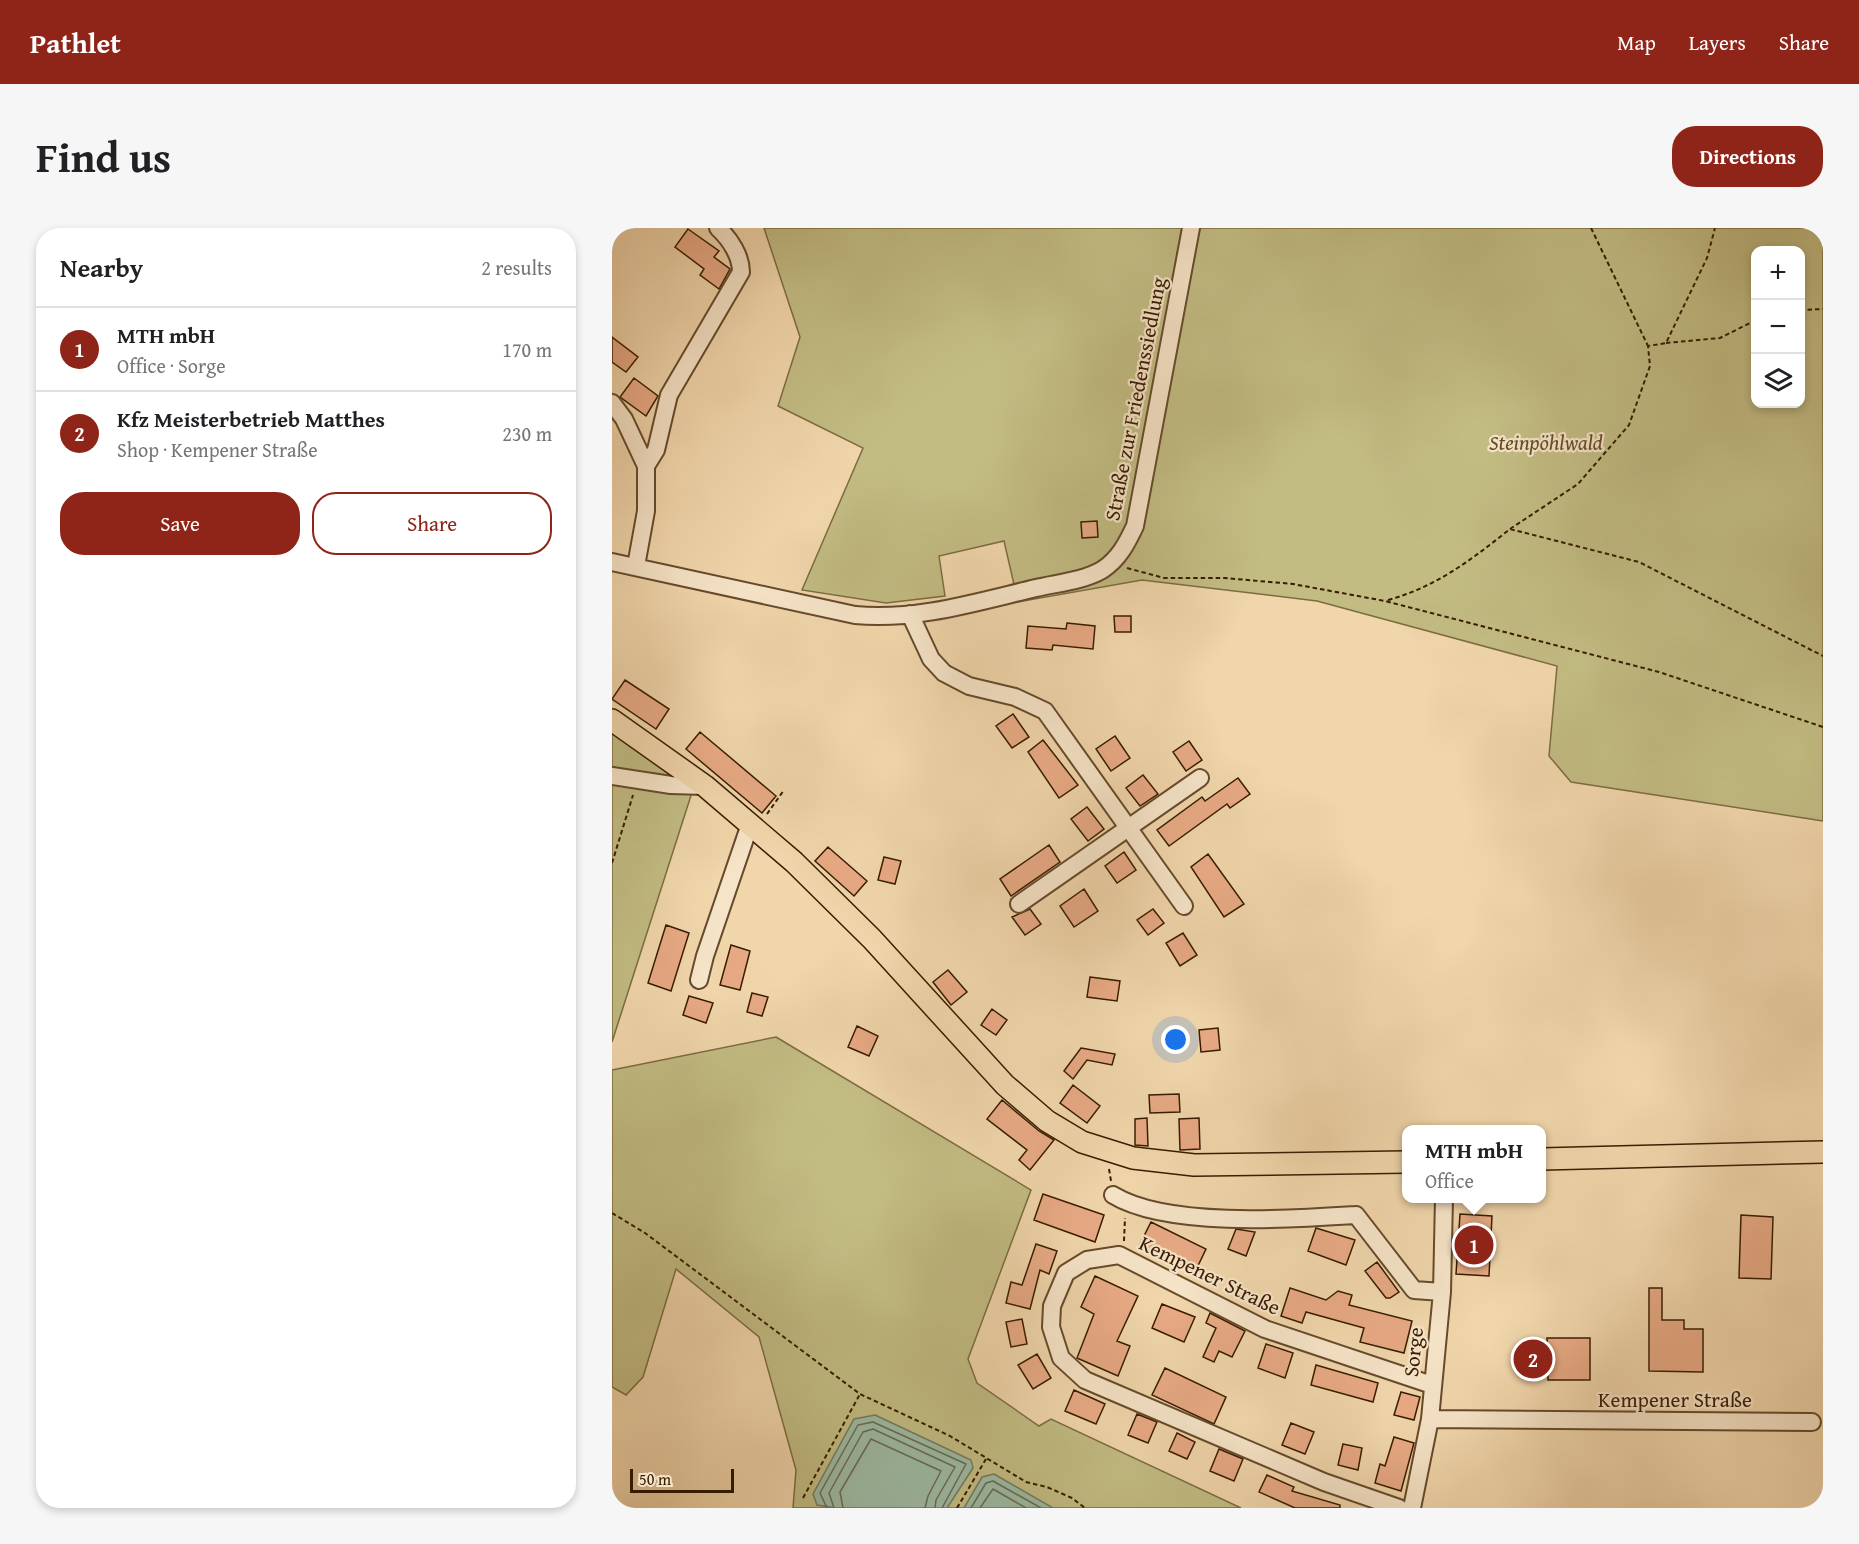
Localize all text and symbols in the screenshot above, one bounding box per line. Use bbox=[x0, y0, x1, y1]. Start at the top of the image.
text: Pathlet bbox=[30, 22, 121, 63]
text: Map bbox=[1617, 27, 1656, 58]
text: Layers bbox=[1689, 27, 1746, 58]
text: Share bbox=[1779, 27, 1829, 58]
text: Find us bbox=[36, 126, 171, 187]
button: Directions bbox=[1672, 126, 1823, 187]
map controls bbox=[1751, 246, 1805, 408]
button: + bbox=[1751, 246, 1805, 300]
text: Nearby bbox=[60, 248, 143, 287]
text: 2 results bbox=[481, 253, 552, 282]
street label: Straße zur Friedenssiedlung bbox=[1096, 274, 1174, 523]
button: − bbox=[1751, 300, 1805, 354]
text: MTH mbH bbox=[117, 319, 215, 351]
text: 1 bbox=[74, 335, 85, 364]
text: 170 m bbox=[502, 335, 552, 364]
text: Office · Sorge bbox=[117, 351, 226, 380]
button: layers bbox=[1751, 354, 1805, 408]
text: Kfz Meisterbetrieb Matthes bbox=[117, 403, 385, 435]
text: 2 bbox=[74, 419, 85, 448]
text: 230 m bbox=[502, 419, 552, 448]
park label: Steinpöhlwald bbox=[1489, 427, 1603, 458]
text: Shop · Kempener Straße bbox=[117, 435, 318, 464]
button: Save bbox=[60, 492, 300, 555]
button: Share bbox=[312, 492, 552, 555]
your location bbox=[1161, 1025, 1190, 1054]
popup bbox=[1402, 1125, 1546, 1203]
text: MTH mbH bbox=[1425, 1134, 1523, 1166]
text: Office bbox=[1425, 1166, 1474, 1195]
pin: 1 bbox=[1454, 1222, 1494, 1268]
street label: Kempener Straße bbox=[1134, 1227, 1286, 1323]
street label: Sorge bbox=[1395, 1325, 1431, 1378]
pin: 2 bbox=[1514, 1336, 1552, 1382]
street label: Kempener Straße bbox=[1598, 1384, 1752, 1415]
scale bar bbox=[630, 1466, 734, 1494]
text: 50 m bbox=[639, 1467, 671, 1491]

